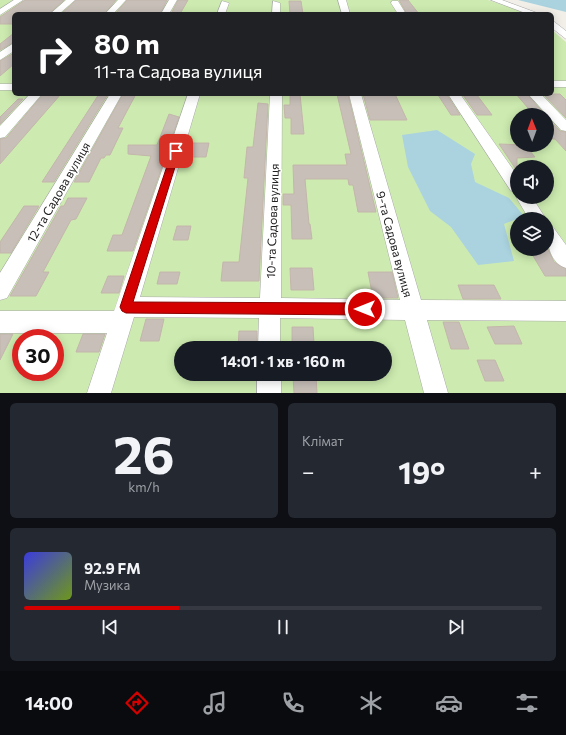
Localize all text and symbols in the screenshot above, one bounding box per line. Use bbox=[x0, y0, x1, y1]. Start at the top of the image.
text: 80 m bbox=[94, 26, 160, 60]
icon: right bbox=[28, 28, 80, 80]
text: 11-та Садова вулиця bbox=[94, 60, 262, 82]
north arrow bbox=[510, 108, 554, 152]
map controls bbox=[510, 108, 554, 256]
pin bbox=[159, 134, 193, 168]
street label: 12-та Садова вулиця bbox=[23, 139, 93, 245]
icon: arrive bbox=[165, 140, 187, 162]
button: sound bbox=[510, 160, 554, 204]
street label: 10-та Садова вулиця bbox=[263, 163, 281, 279]
street label: 9-та Садова вулиця bbox=[374, 189, 416, 299]
button: layers bbox=[510, 212, 554, 256]
position arrow bbox=[344, 288, 386, 330]
speed limit sign: 30 bbox=[12, 329, 64, 381]
text: 14:01 · 1 хв · 160 m bbox=[221, 352, 345, 370]
text: 26 bbox=[113, 421, 175, 485]
text: Клімат bbox=[302, 433, 344, 449]
text: 19° bbox=[398, 453, 445, 490]
text: − bbox=[302, 458, 315, 485]
text: + bbox=[529, 458, 542, 485]
text: km/h bbox=[128, 479, 160, 495]
text: 92.9 FM bbox=[84, 559, 141, 577]
text: Музика bbox=[84, 577, 130, 593]
icon: previous bbox=[99, 616, 121, 638]
icon: pause bbox=[272, 616, 294, 638]
icon: next bbox=[445, 616, 467, 638]
icon: directions bbox=[123, 689, 151, 717]
icon: music bbox=[201, 689, 229, 717]
icon: phone bbox=[279, 689, 307, 717]
icon: climate bbox=[357, 689, 385, 717]
icon: car bbox=[435, 689, 463, 717]
icon: filters bbox=[513, 689, 541, 717]
text: 14:00 bbox=[25, 692, 73, 714]

